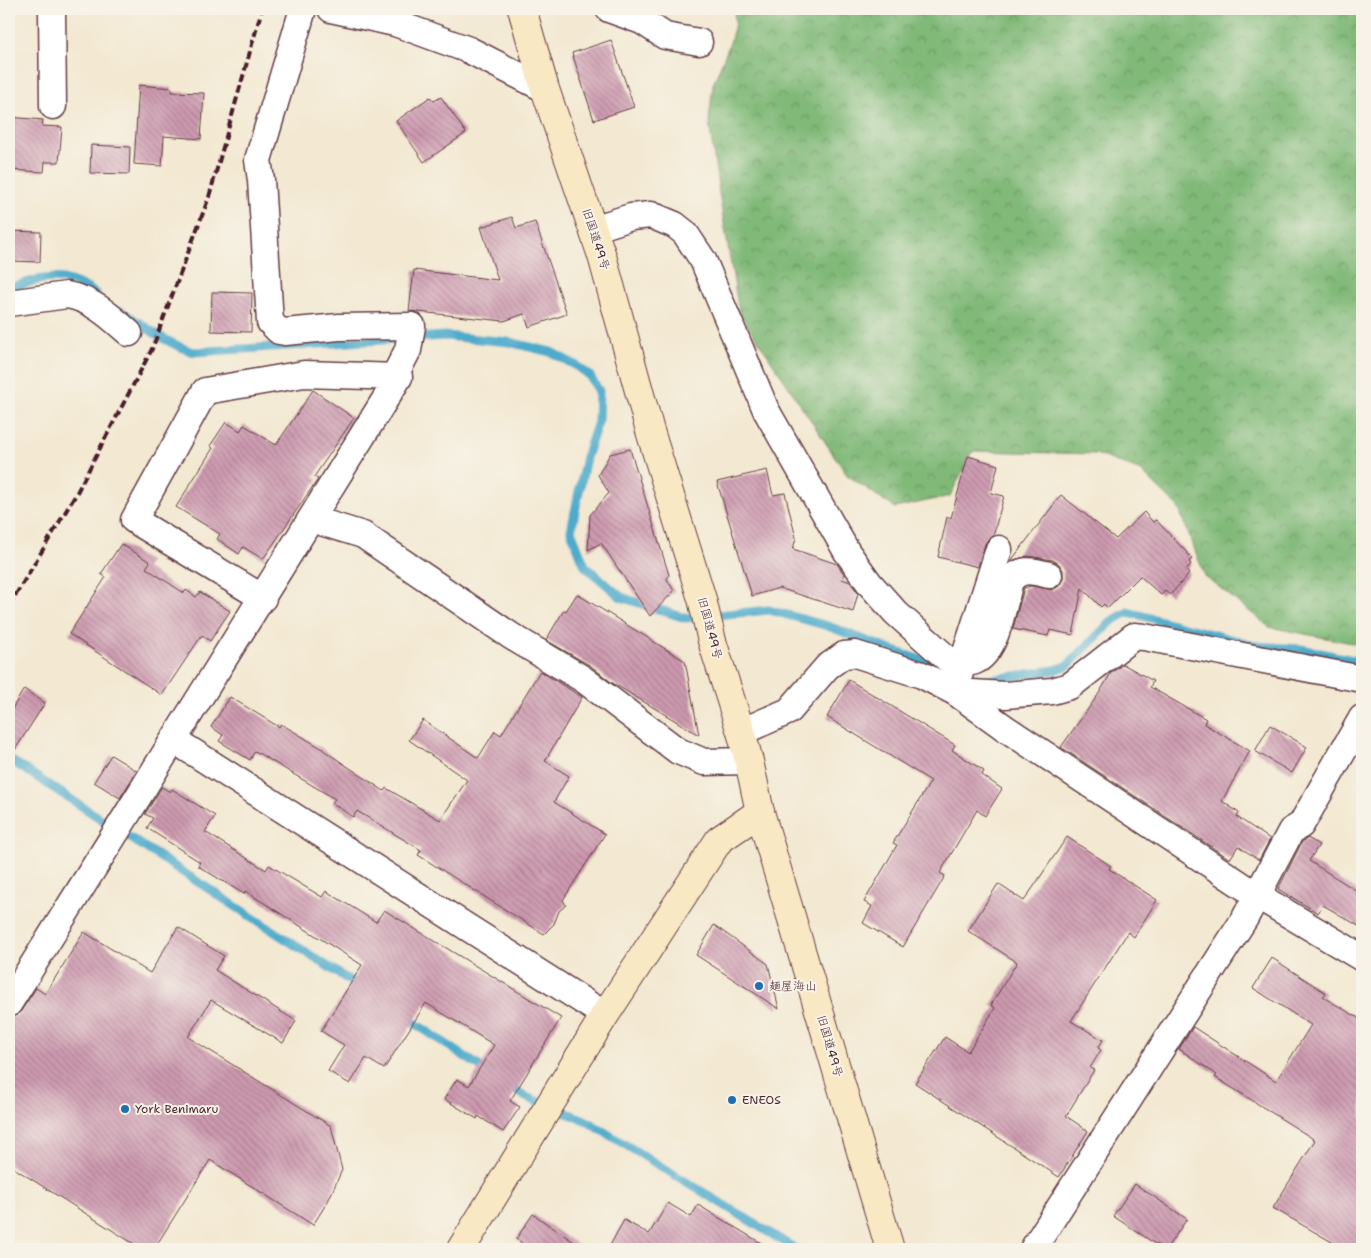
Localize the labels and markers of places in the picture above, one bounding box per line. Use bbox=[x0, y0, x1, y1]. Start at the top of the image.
place label: 麺屋海山 bbox=[769, 978, 817, 994]
marker: 麺屋海山 bbox=[753, 980, 765, 992]
place label: ENEOS bbox=[742, 1092, 781, 1108]
marker: ENEOS bbox=[726, 1094, 738, 1106]
place label: York Benimaru bbox=[135, 1101, 218, 1117]
marker: York Benimaru bbox=[119, 1103, 131, 1115]

